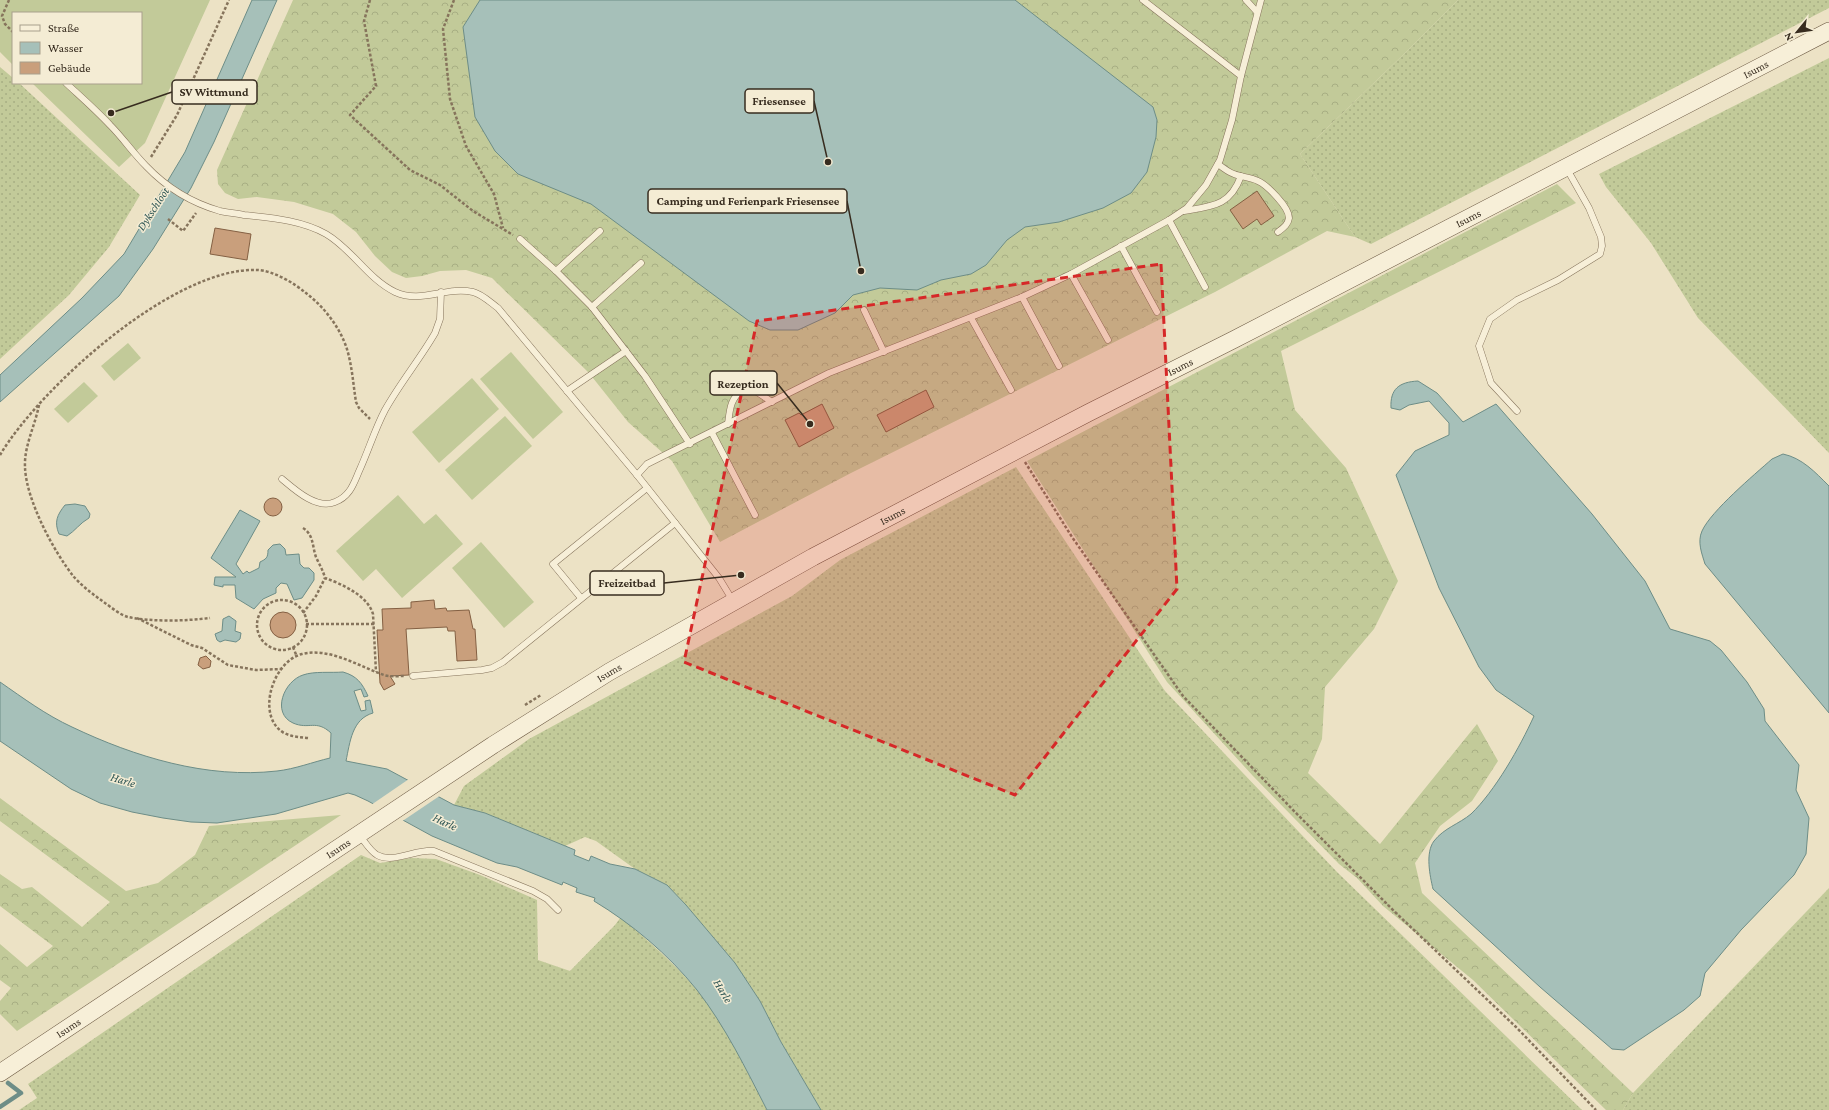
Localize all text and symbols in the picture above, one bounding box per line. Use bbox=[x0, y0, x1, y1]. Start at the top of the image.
legend bbox=[12, 12, 142, 84]
north arrow bbox=[1777, 12, 1817, 52]
text: Straße bbox=[48, 21, 79, 35]
text: N bbox=[1781, 30, 1795, 43]
text: Wasser bbox=[48, 41, 84, 55]
street label: Isums bbox=[1741, 57, 1770, 80]
text: Gebäude bbox=[48, 61, 90, 75]
callout: SV Wittmund bbox=[172, 80, 257, 104]
text: SV Wittmund bbox=[179, 85, 249, 99]
callout: Friesensee bbox=[745, 89, 814, 113]
text: Friesensee bbox=[752, 94, 806, 108]
water label: Dykschloot bbox=[134, 184, 172, 233]
callout: Camping und Ferienpark Friesensee bbox=[648, 189, 847, 213]
text: Camping und Ferienpark Friesensee bbox=[657, 194, 840, 208]
street label: Isums bbox=[1454, 207, 1483, 230]
street label: Isums bbox=[1166, 355, 1195, 378]
callout: Rezeption bbox=[710, 371, 777, 395]
text: Rezeption bbox=[717, 377, 769, 391]
street label: Isums bbox=[878, 504, 907, 527]
callout: Freizeitbad bbox=[590, 571, 664, 595]
text: Freizeitbad bbox=[598, 576, 656, 590]
street label: Isums bbox=[594, 660, 623, 684]
water label: Harle bbox=[109, 770, 137, 790]
water label: Harle bbox=[431, 810, 460, 834]
street label: Isums bbox=[324, 836, 352, 860]
water label: Harle bbox=[711, 977, 736, 1006]
street label: Isums bbox=[54, 1015, 83, 1040]

